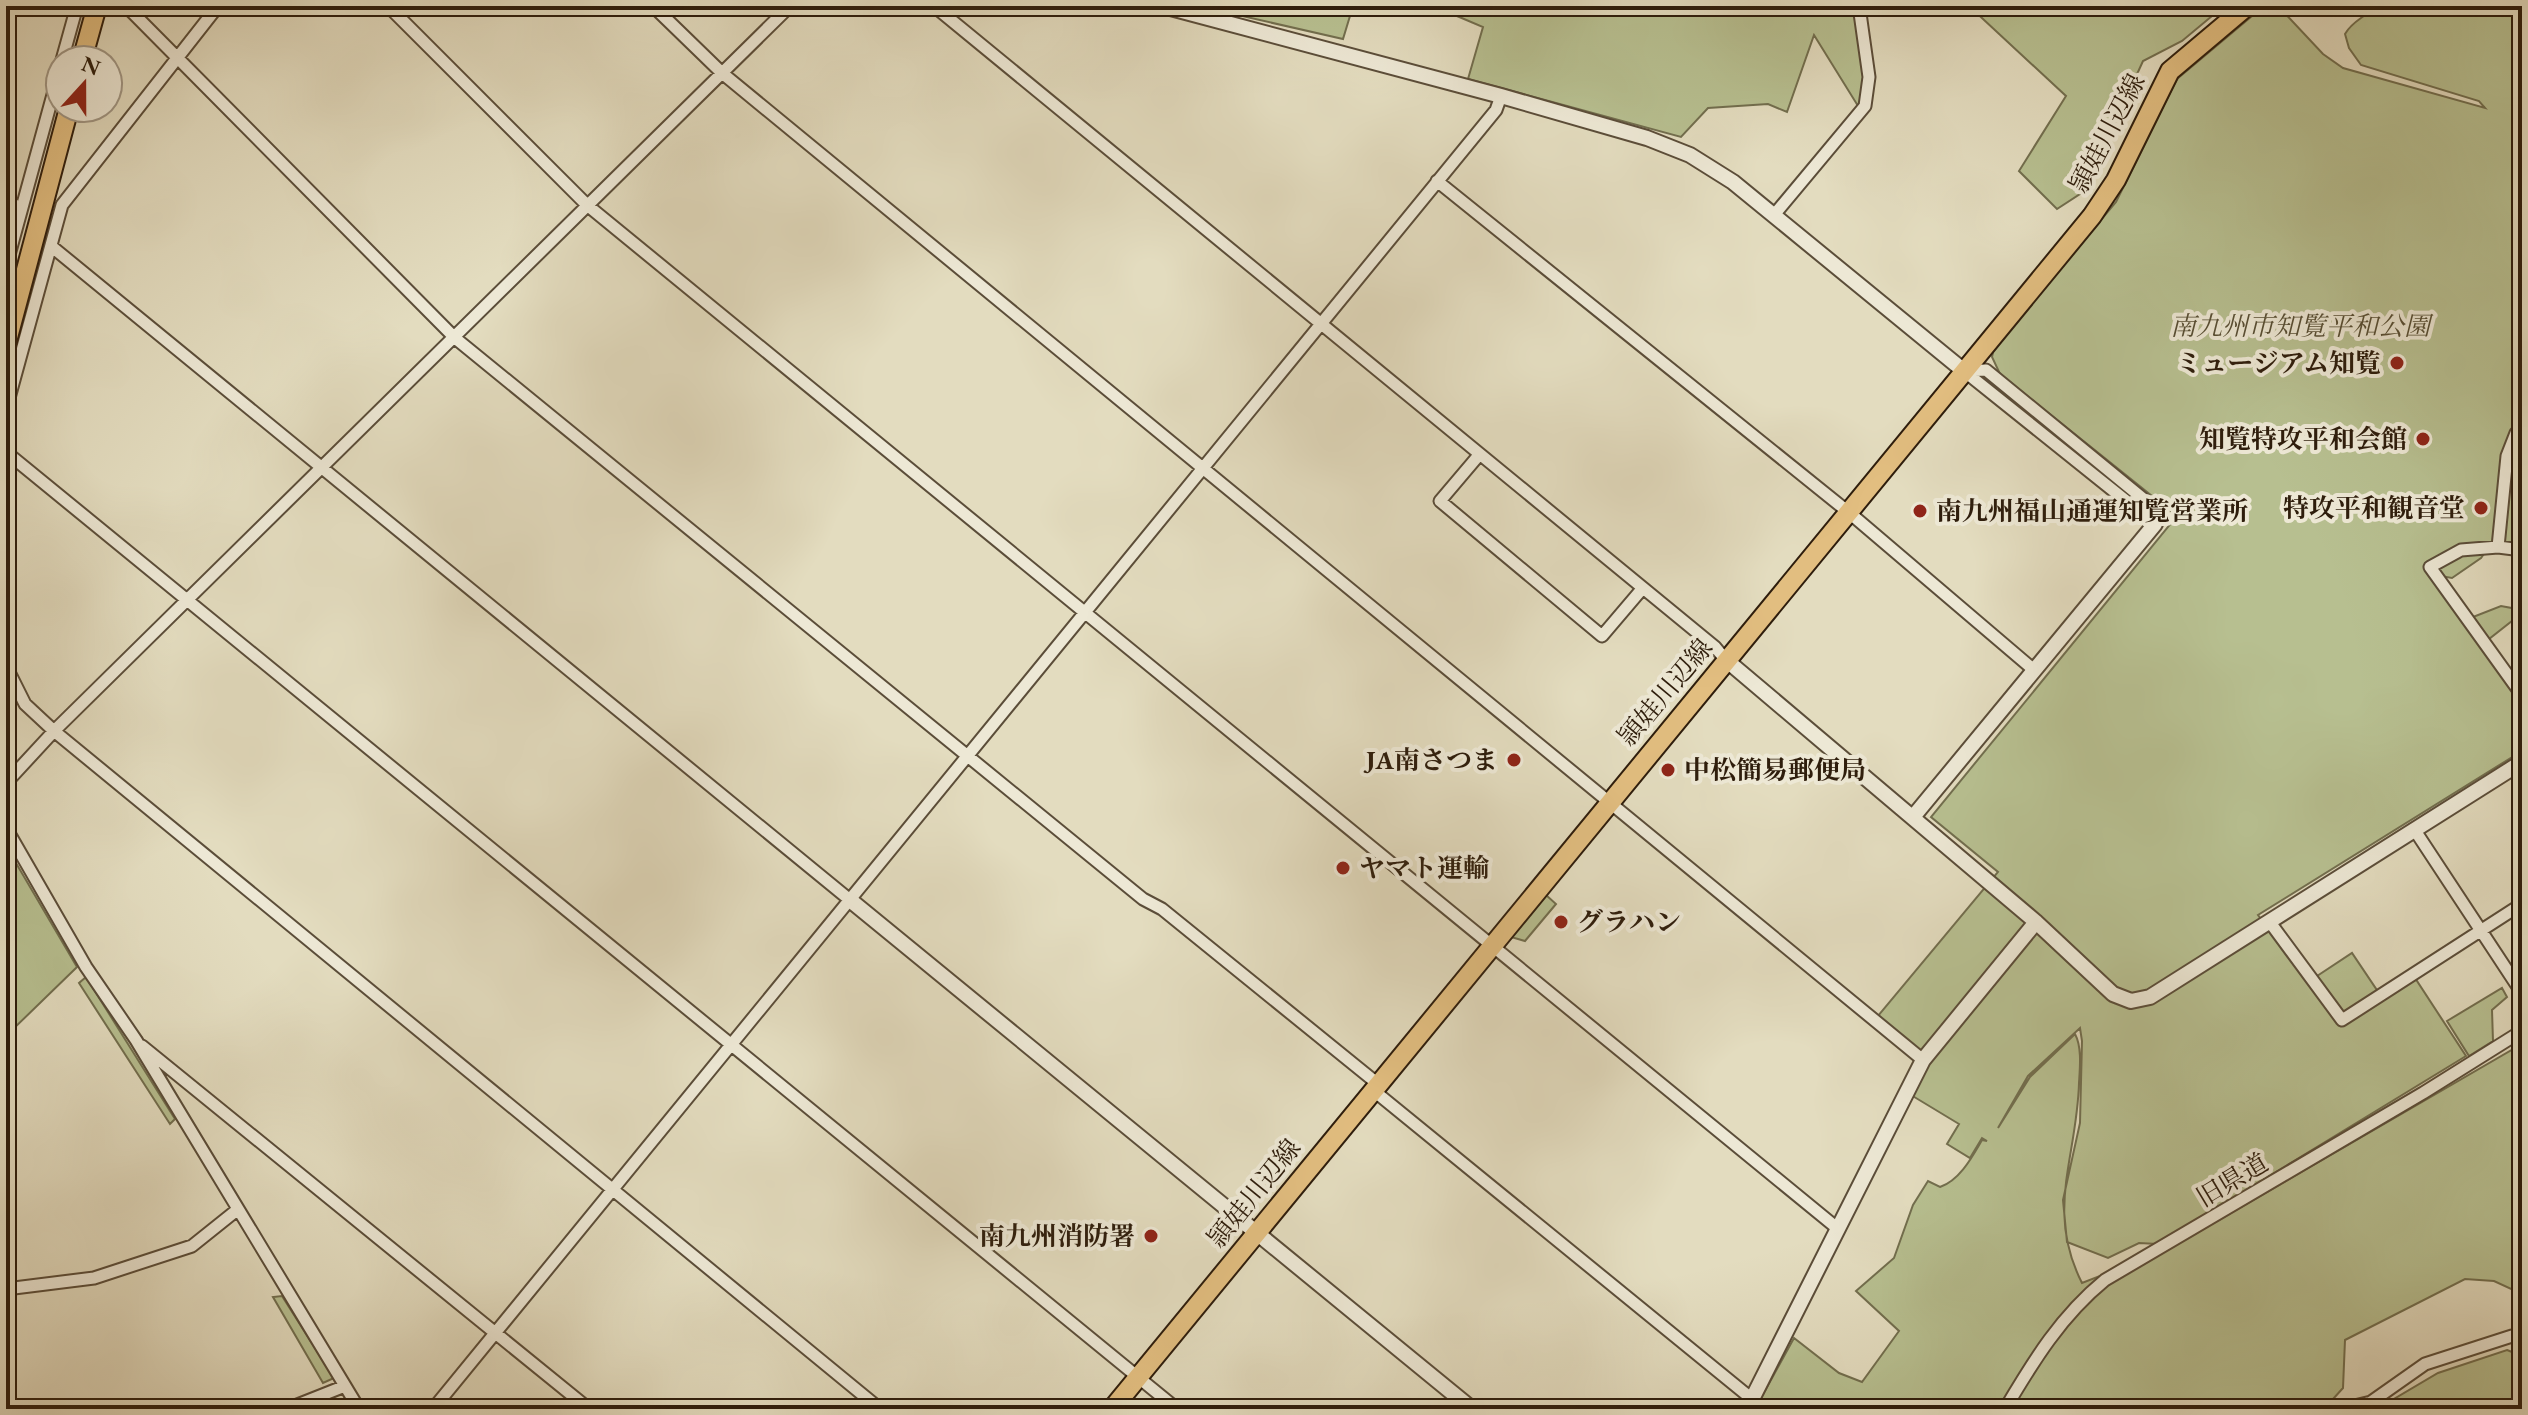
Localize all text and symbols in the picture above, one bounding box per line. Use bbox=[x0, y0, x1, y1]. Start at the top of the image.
north arrow bbox=[44, 44, 124, 124]
text: N bbox=[77, 49, 105, 83]
street label: 頴娃川辺線 bbox=[2061, 68, 2153, 198]
park label: 南九州市知覧平和公園 bbox=[2170, 309, 2434, 343]
place label: ミュージアム知覧 bbox=[2176, 346, 2381, 380]
marker: ミュージアム知覧 bbox=[2388, 354, 2406, 372]
place label: 知覧特攻平和会館 bbox=[2199, 422, 2407, 456]
marker: 知覧特攻平和会館 bbox=[2414, 430, 2432, 448]
place label: 特攻平和観音堂 bbox=[2283, 491, 2465, 525]
place label: 南九州福山通運知覧営業所 bbox=[1936, 494, 2248, 528]
marker: 特攻平和観音堂 bbox=[2472, 499, 2490, 517]
marker: 南九州福山通運知覧営業所 bbox=[1911, 502, 1929, 520]
street label: 頴娃川辺線 bbox=[1610, 631, 1720, 753]
place label: JA南さつま bbox=[1363, 743, 1498, 777]
marker: JA南さつま bbox=[1505, 751, 1523, 769]
place label: 中松簡易郵便局 bbox=[1684, 753, 1866, 787]
marker: 中松簡易郵便局 bbox=[1659, 761, 1677, 779]
place label: ヤマト運輸 bbox=[1359, 851, 1489, 885]
marker: ヤマト運輸 bbox=[1334, 859, 1352, 877]
place label: グラハン bbox=[1577, 905, 1681, 939]
marker: グラハン bbox=[1552, 913, 1570, 931]
street label: 頴娃川辺線 bbox=[1200, 1132, 1308, 1254]
street label: 旧県道 bbox=[2190, 1145, 2274, 1215]
place label: 南九州消防署 bbox=[979, 1219, 1135, 1253]
marker: 南九州消防署 bbox=[1142, 1227, 1160, 1245]

